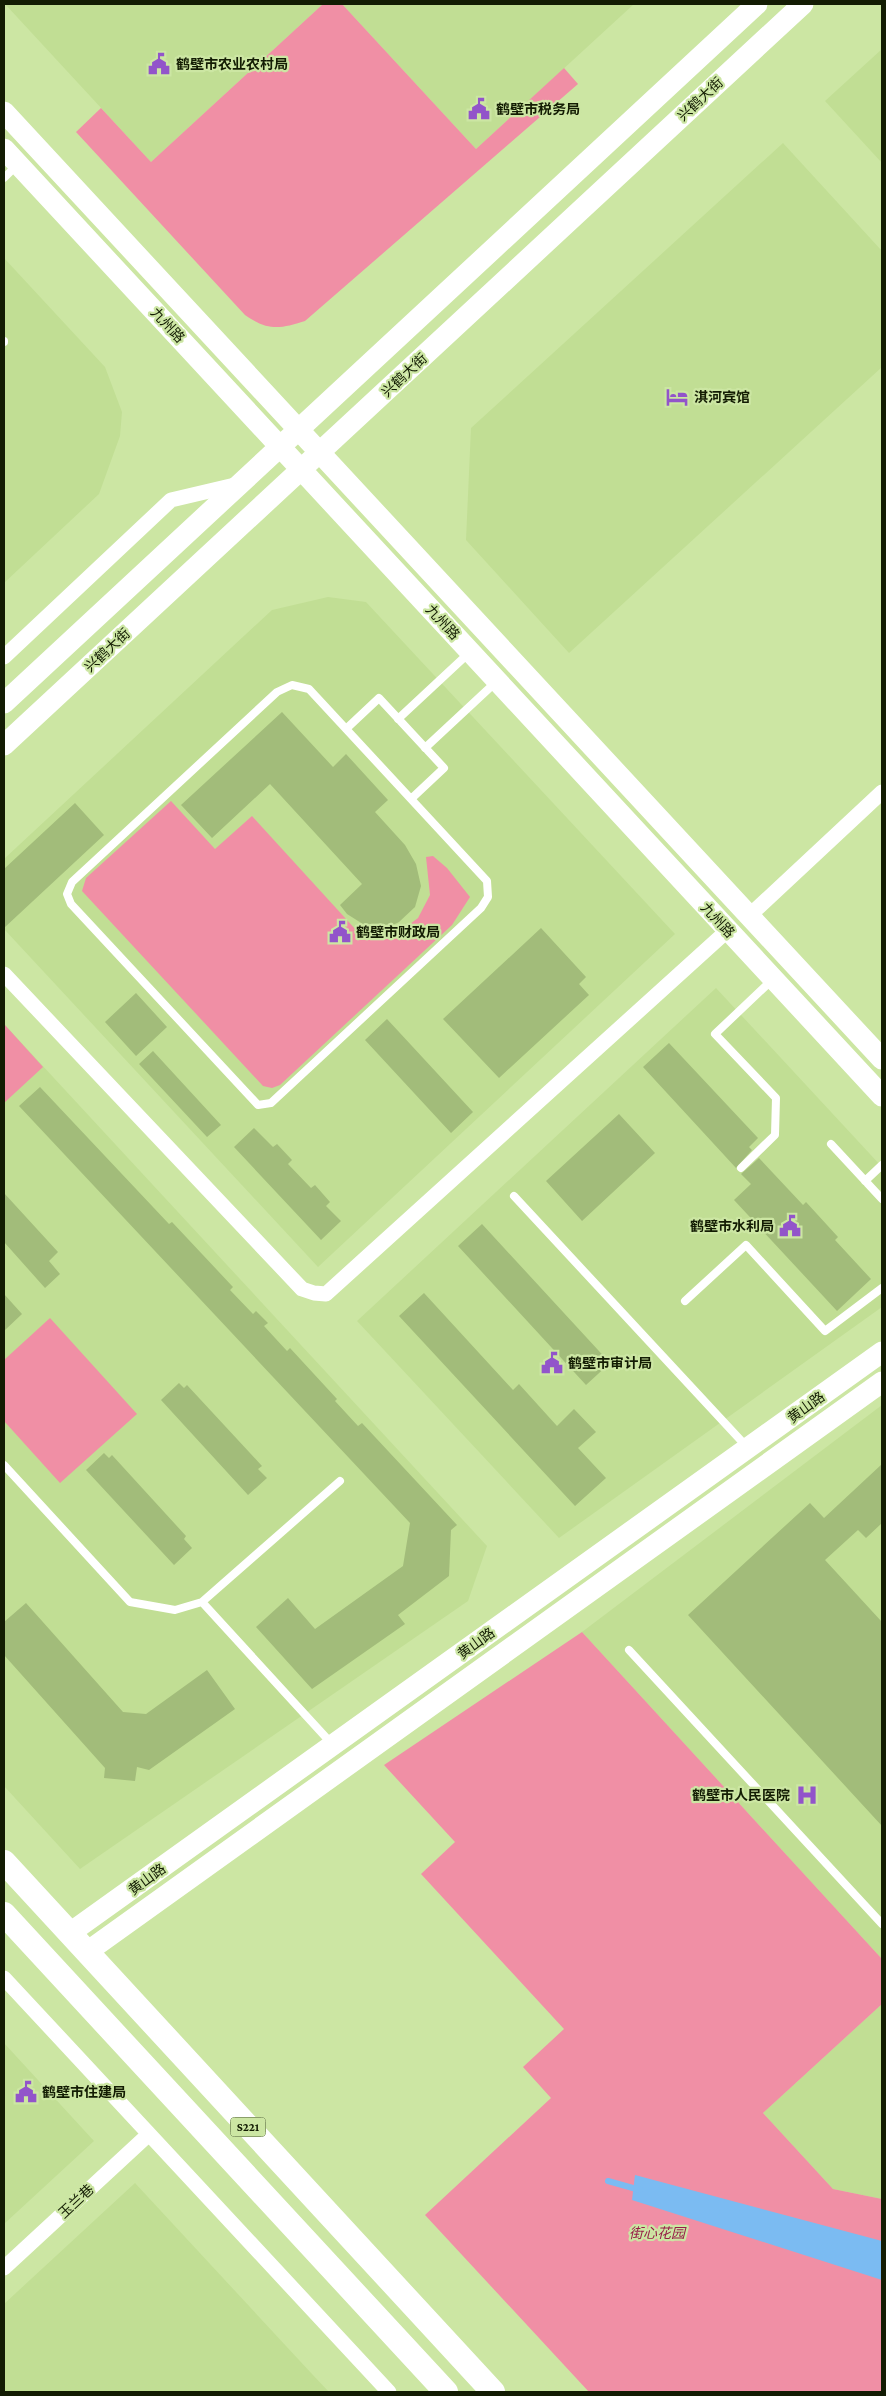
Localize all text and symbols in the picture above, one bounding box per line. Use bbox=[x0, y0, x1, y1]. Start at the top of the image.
public building icon: 鹤壁市农业农村局 bbox=[146, 51, 172, 77]
place label: 鹤壁市农业农村局 bbox=[176, 56, 288, 72]
street label: 兴鹤大街 bbox=[674, 74, 726, 124]
public building icon: 鹤壁市税务局 bbox=[466, 96, 492, 122]
place label: 鹤壁市税务局 bbox=[496, 101, 580, 117]
street label: 九州路 bbox=[148, 304, 188, 346]
street label: 兴鹤大街 bbox=[378, 350, 430, 400]
hotel icon: 淇河宾馆 bbox=[664, 384, 690, 410]
place label: 淇河宾馆 bbox=[694, 389, 750, 405]
street label: 九州路 bbox=[423, 601, 463, 643]
street label: 兴鹤大街 bbox=[81, 625, 133, 675]
street label: 九州路 bbox=[698, 899, 738, 941]
public building icon: 鹤壁市财政局 bbox=[327, 919, 353, 945]
place label: 鹤壁市财政局 bbox=[356, 924, 440, 940]
public building icon: 鹤壁市水利局 bbox=[777, 1213, 803, 1239]
place label: 鹤壁市水利局 bbox=[690, 1218, 774, 1234]
public building icon: 鹤壁市审计局 bbox=[539, 1350, 565, 1376]
place label: 鹤壁市审计局 bbox=[568, 1355, 652, 1371]
street label: 黄山路 bbox=[784, 1388, 828, 1426]
street label: 黄山路 bbox=[454, 1624, 498, 1662]
hospital icon: 鹤壁市人民医院 bbox=[794, 1782, 820, 1808]
place label: 鹤壁市人民医院 bbox=[692, 1787, 790, 1803]
street label: 黄山路 bbox=[125, 1860, 169, 1898]
public building icon: 鹤壁市住建局 bbox=[13, 2079, 39, 2105]
place label: 鹤壁市住建局 bbox=[42, 2084, 126, 2100]
road number: S221 bbox=[230, 2118, 266, 2136]
street label: 玉兰巷 bbox=[55, 2181, 97, 2221]
park label: 街心花园 bbox=[629, 2225, 687, 2241]

